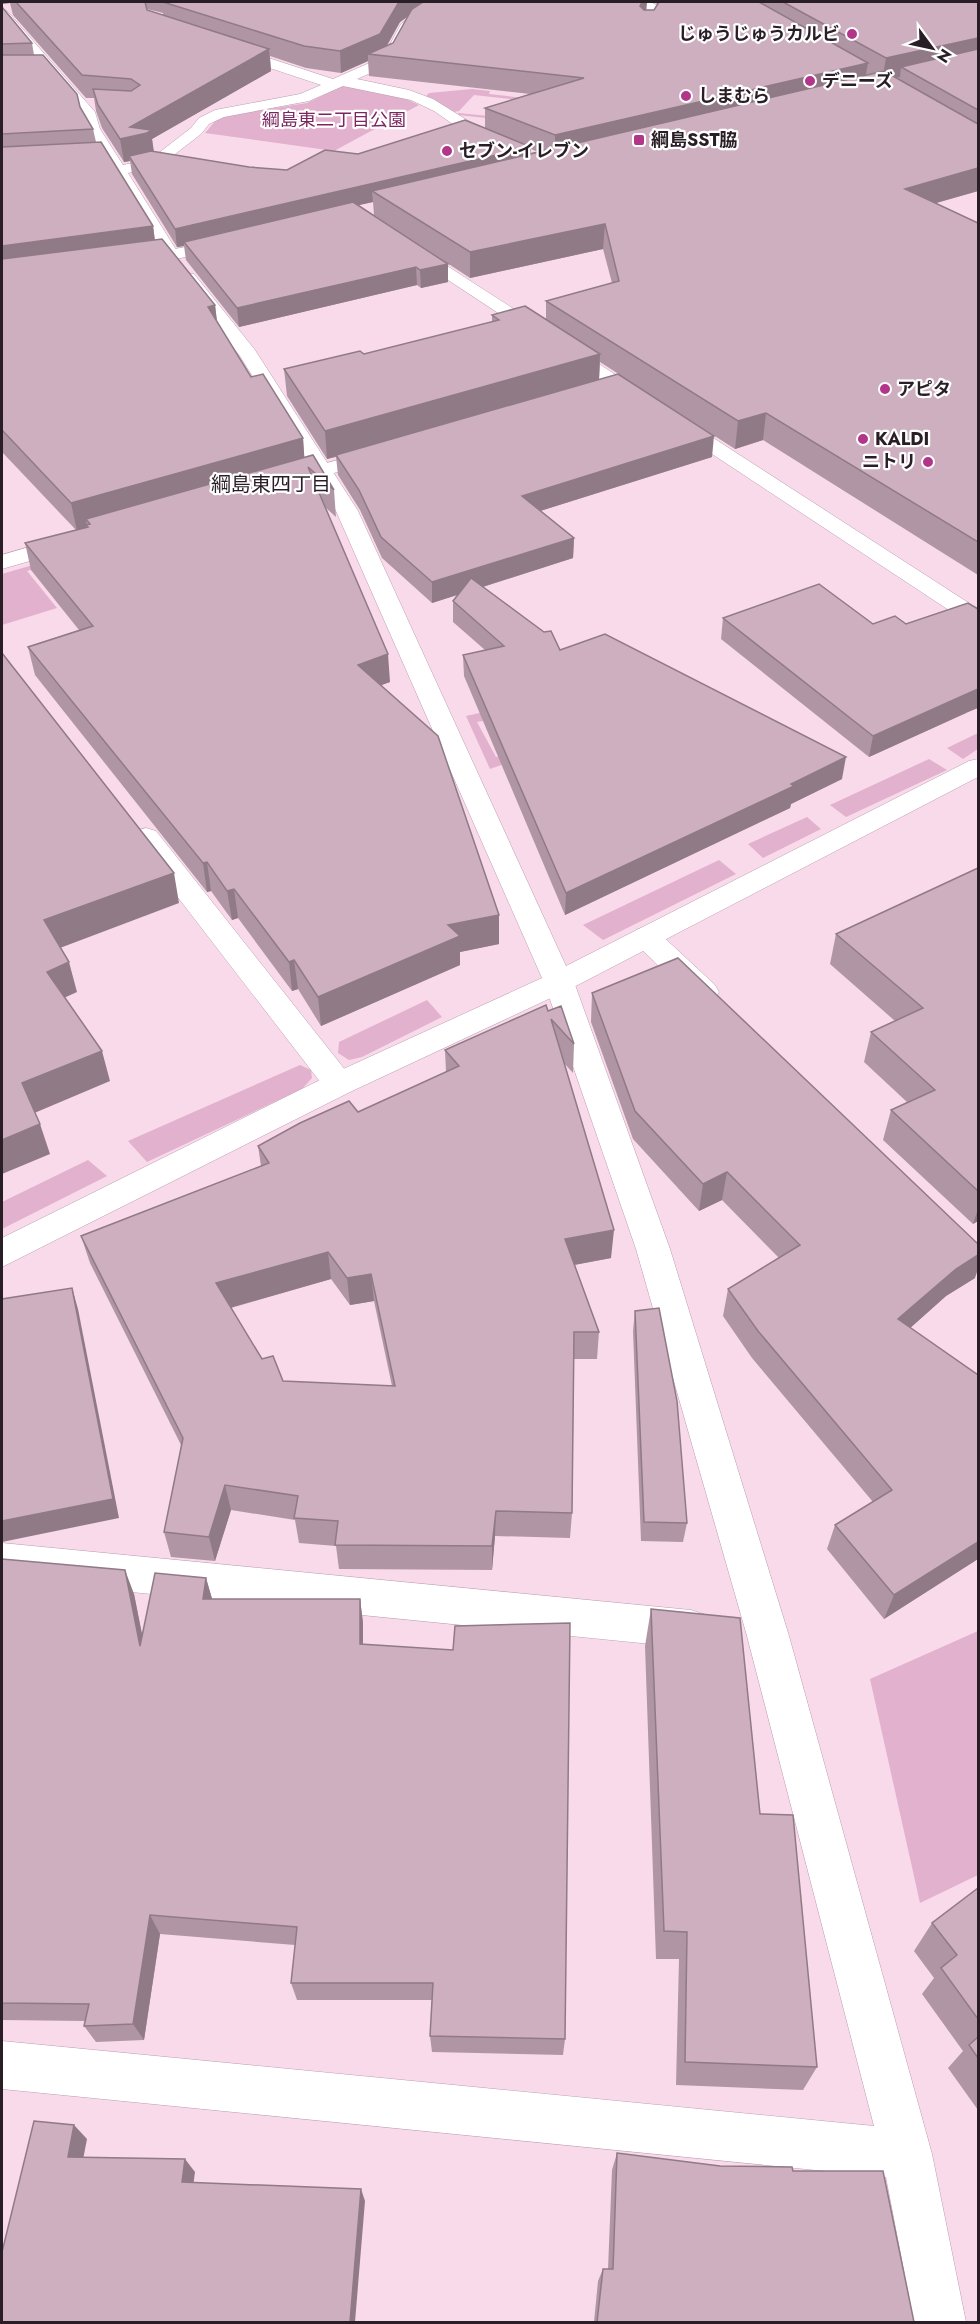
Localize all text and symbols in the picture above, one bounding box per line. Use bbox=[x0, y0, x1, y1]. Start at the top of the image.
north arrow bbox=[902, 18, 962, 78]
place label: じゅうじゅうカルビ bbox=[678, 21, 840, 47]
marker: じゅうじゅうカルビ bbox=[845, 27, 859, 41]
text: N bbox=[931, 44, 957, 67]
place label: デニーズ bbox=[822, 68, 893, 94]
marker: デニーズ bbox=[803, 74, 817, 88]
place label: しまむら bbox=[698, 83, 770, 109]
marker: しまむら bbox=[679, 89, 693, 103]
park label: 綱島東二丁目公園 bbox=[262, 107, 406, 133]
place label: 綱島SST脇 bbox=[651, 127, 738, 153]
marker: 綱島SST脇 bbox=[632, 133, 646, 147]
place label: セブン-イレブン bbox=[459, 138, 589, 164]
marker: セブン-イレブン bbox=[440, 144, 454, 158]
place label: アピタ bbox=[897, 376, 951, 402]
marker: アピタ bbox=[878, 382, 892, 396]
place label: KALDI bbox=[875, 426, 929, 452]
marker: KALDI bbox=[856, 432, 870, 446]
place label: ニトリ bbox=[862, 449, 916, 475]
marker: ニトリ bbox=[921, 455, 935, 469]
district label: 綱島東四丁目 bbox=[211, 470, 331, 499]

